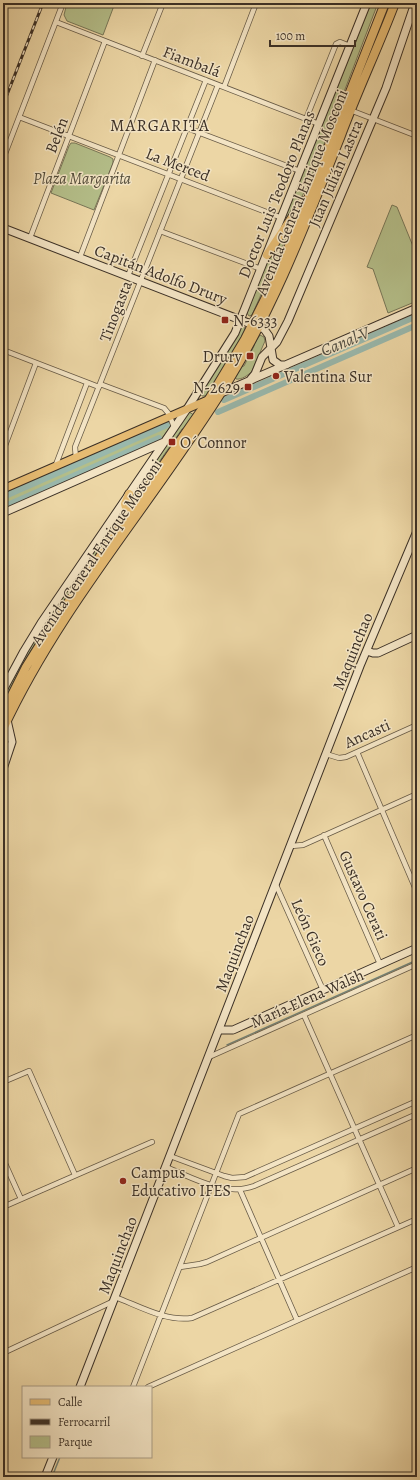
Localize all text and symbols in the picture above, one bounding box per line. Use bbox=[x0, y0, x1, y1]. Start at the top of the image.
scale bar bbox=[270, 22, 355, 48]
text: 100 m bbox=[276, 28, 305, 44]
street label: Fiambalá bbox=[160, 41, 224, 83]
street label: Avenida General Enrique Mosconi bbox=[250, 86, 353, 300]
street label: Doctor Luis Teodoro Planas bbox=[233, 107, 321, 281]
street label: Belén bbox=[40, 114, 74, 156]
district label: MARGARITA bbox=[110, 114, 210, 137]
street label: Juan Julián Lastra bbox=[303, 116, 369, 230]
street label: La Merced bbox=[142, 143, 213, 187]
park label: Plaza Margarita bbox=[33, 168, 132, 190]
street label: Capitán Adolfo Drury bbox=[91, 240, 231, 311]
street label: Tinogasta bbox=[94, 277, 138, 345]
place label: N-6333 bbox=[233, 310, 277, 332]
marker: N-6333 bbox=[220, 315, 230, 325]
water label: Canal V bbox=[317, 320, 374, 362]
place label: Drury bbox=[202, 346, 243, 368]
marker: Drury bbox=[245, 351, 255, 361]
place label: Valentina Sur bbox=[283, 366, 372, 388]
marker: Valentina Sur bbox=[271, 371, 281, 381]
place label: N-2629 bbox=[193, 377, 240, 399]
marker: N-2629 bbox=[243, 382, 253, 392]
place label: O´Connor bbox=[180, 432, 247, 454]
marker: O´Connor bbox=[167, 437, 177, 447]
street label: Avenida General Enrique Mosconi bbox=[25, 455, 168, 651]
street label: Maquinchao bbox=[327, 609, 378, 693]
street label: Ancasti bbox=[340, 714, 394, 754]
street label: Gustavo Cerati bbox=[334, 847, 393, 944]
street label: León Gieco bbox=[285, 895, 335, 970]
street label: Maquinchao bbox=[210, 911, 260, 995]
street label: María Elena Walsh bbox=[247, 964, 368, 1034]
place label: Campus Educativo IFES bbox=[131, 1162, 231, 1202]
marker: Campus Educativo IFES bbox=[118, 1176, 128, 1186]
street label: Maquinchao bbox=[93, 1213, 143, 1297]
legend bbox=[22, 1386, 152, 1458]
text: Calle bbox=[58, 1394, 82, 1410]
text: Ferrocarril bbox=[58, 1414, 110, 1430]
text: Parque bbox=[58, 1434, 93, 1450]

